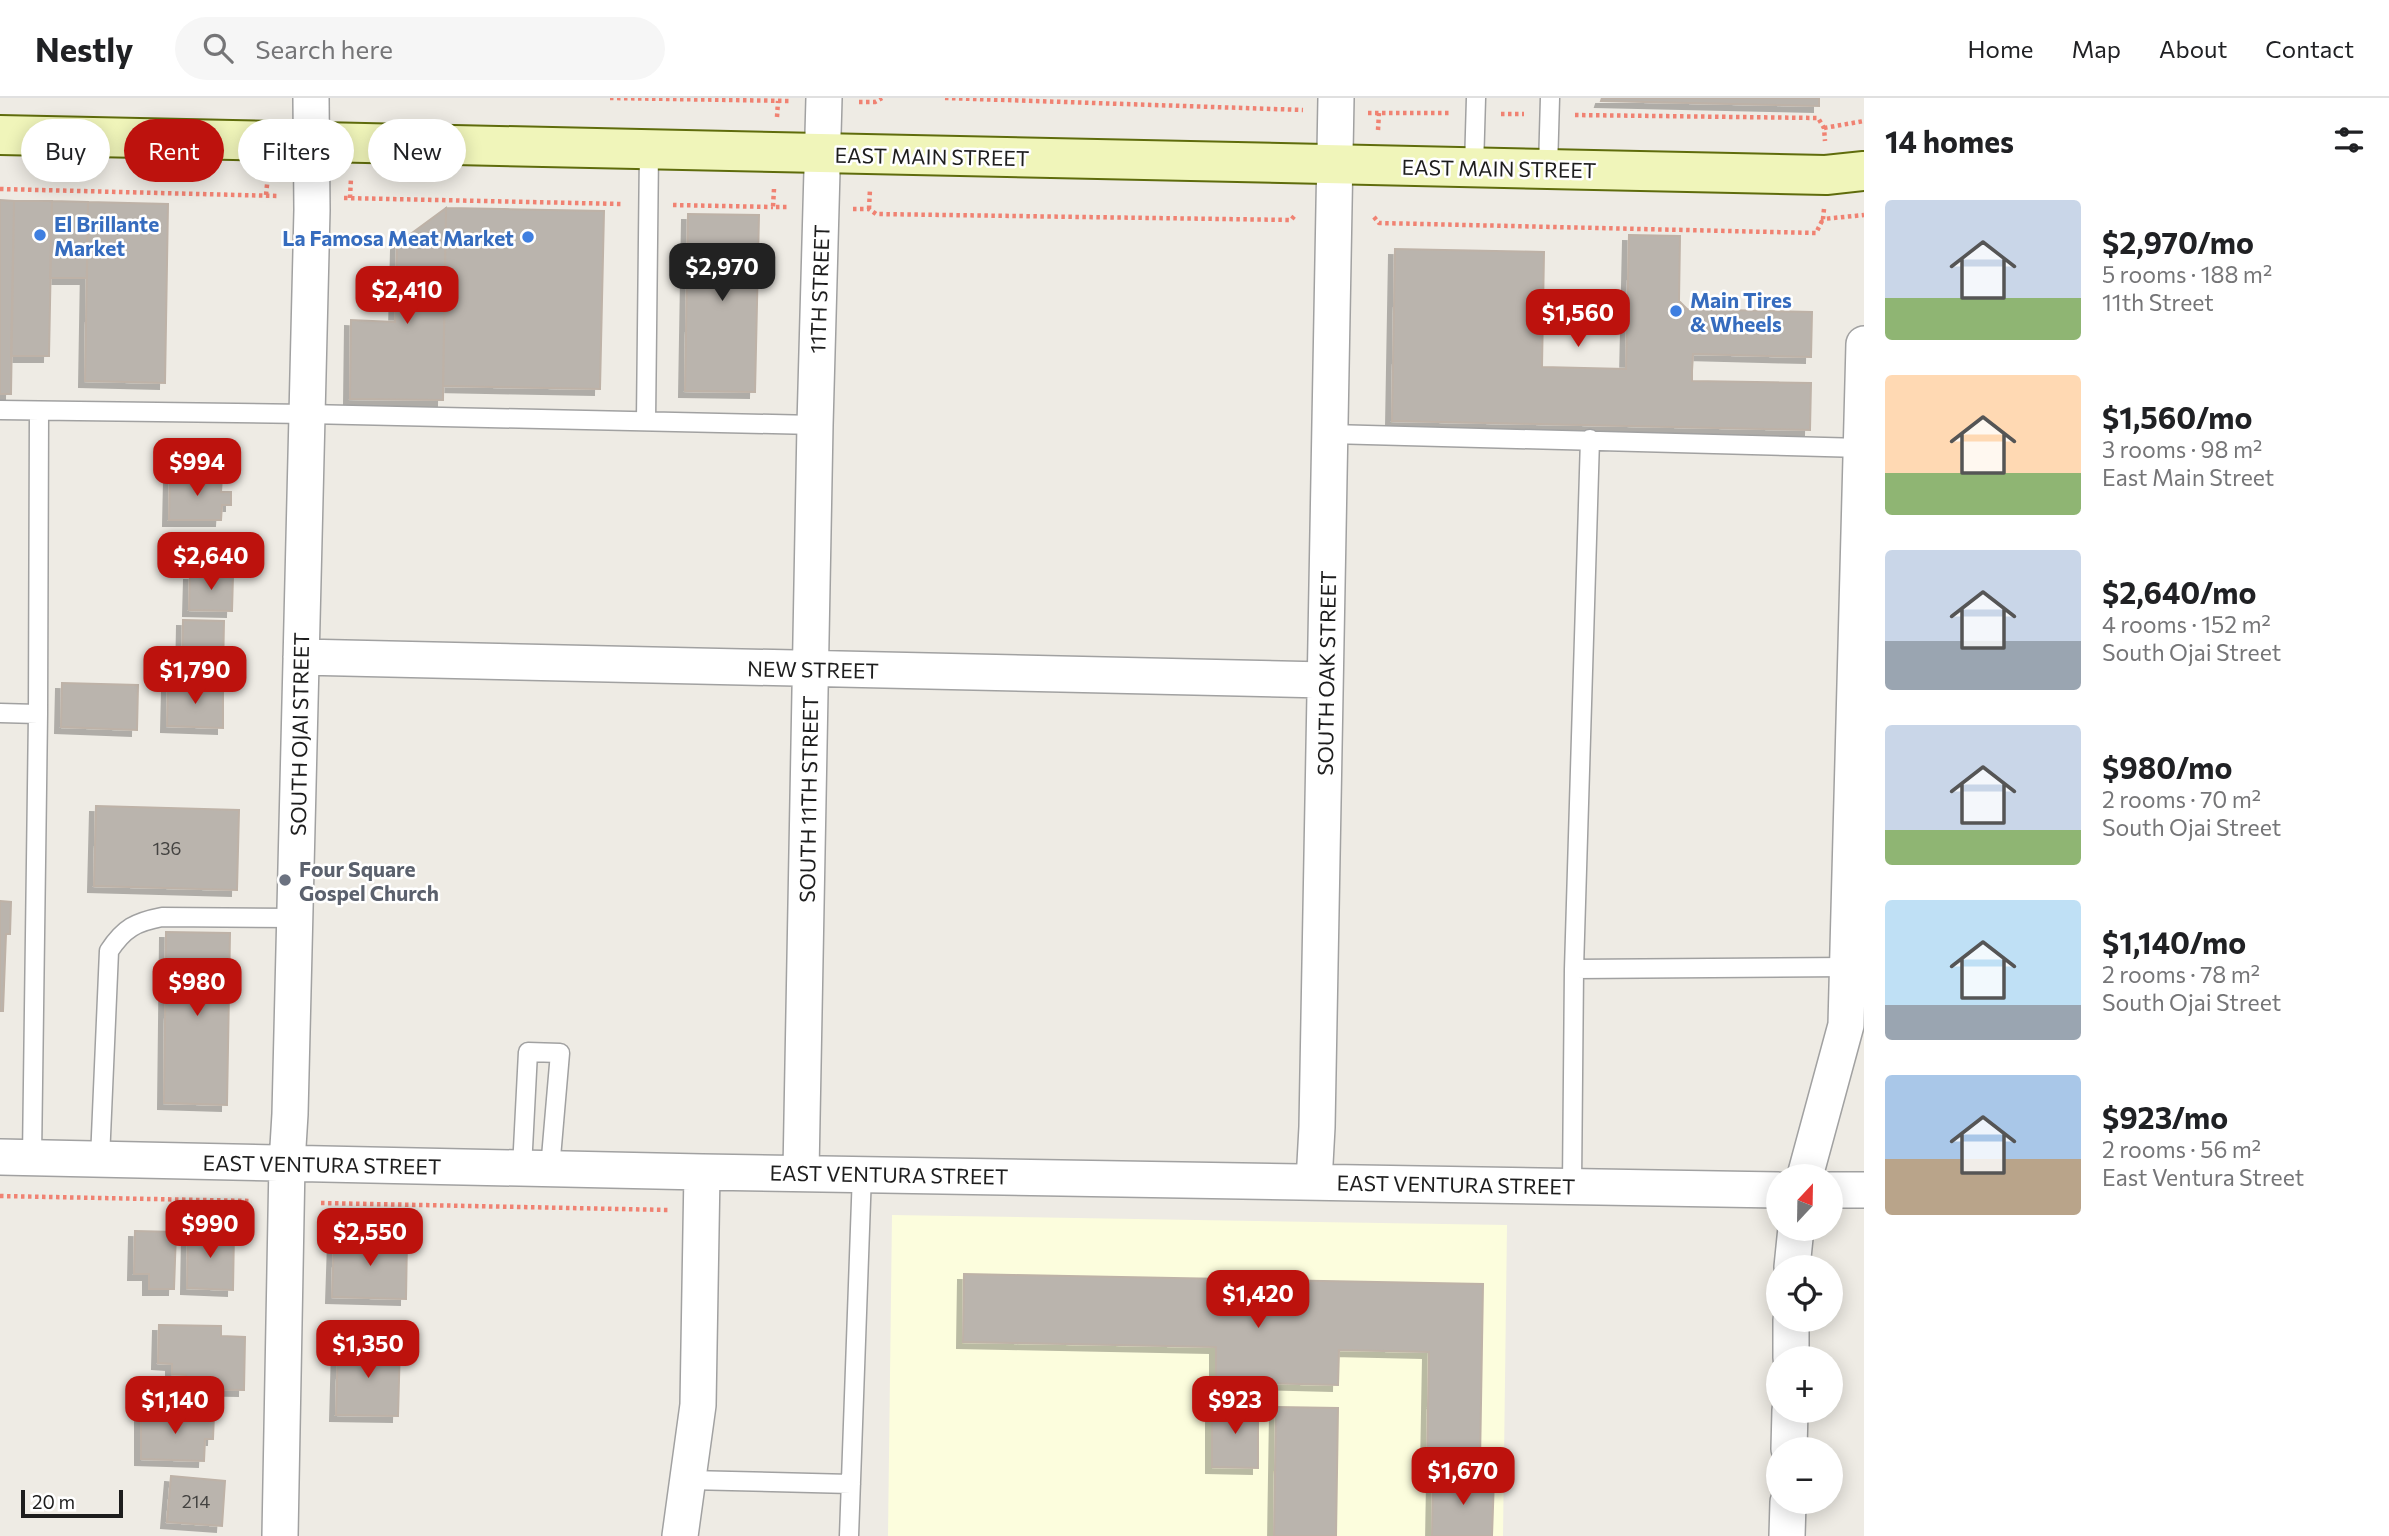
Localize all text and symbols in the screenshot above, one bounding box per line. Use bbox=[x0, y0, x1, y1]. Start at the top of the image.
search box bbox=[175, 17, 665, 80]
text: Nestly bbox=[35, 28, 133, 69]
icon: search bbox=[199, 29, 237, 67]
text: Search here bbox=[255, 33, 393, 64]
text: Home bbox=[1968, 34, 2034, 63]
text: Map bbox=[2072, 34, 2121, 63]
text: About bbox=[2159, 34, 2227, 63]
text: Contact bbox=[2265, 34, 2354, 63]
chip: Buy bbox=[21, 119, 110, 182]
chip: Rent bbox=[124, 119, 224, 182]
chip: Filters bbox=[238, 119, 354, 182]
chip: New bbox=[368, 119, 466, 182]
icon: filters bbox=[2330, 121, 2368, 159]
text: 14 homes bbox=[1885, 122, 2014, 159]
street label: EAST MAIN STREET bbox=[834, 142, 1030, 170]
street label: EAST MAIN STREET bbox=[1401, 154, 1597, 182]
place label: El Brillante Market bbox=[54, 211, 159, 260]
text: $2,970/mo bbox=[2102, 223, 2254, 260]
street label: 11TH STREET bbox=[804, 224, 834, 354]
place label: La Famosa Meat Market bbox=[282, 225, 514, 250]
marker: El Brillante Market bbox=[32, 227, 48, 243]
icon: home bbox=[1941, 228, 2025, 312]
marker: La Famosa Meat Market bbox=[520, 229, 536, 245]
pin: $2,970 bbox=[665, 244, 779, 303]
text: $2,970 bbox=[685, 252, 759, 280]
text: 5 rooms · 188 m² bbox=[2102, 260, 2272, 288]
pin: $2,410 bbox=[350, 266, 464, 326]
text: $2,410 bbox=[372, 275, 443, 303]
place label: Main Tires & Wheels bbox=[1690, 287, 1792, 336]
text: 11th Street bbox=[2102, 288, 2214, 316]
pin: $1,560 bbox=[1521, 289, 1635, 349]
text: $1,560 bbox=[1542, 298, 1614, 326]
marker: Main Tires & Wheels bbox=[1668, 303, 1684, 319]
text: $1,560/mo bbox=[2102, 398, 2252, 435]
icon: home bbox=[1941, 403, 2025, 487]
text: 3 rooms · 98 m² bbox=[2102, 435, 2262, 463]
pin: $994 bbox=[156, 438, 238, 498]
text: $994 bbox=[169, 447, 225, 475]
text: East Main Street bbox=[2102, 463, 2274, 491]
pin: $2,640 bbox=[154, 532, 268, 592]
text: $2,640 bbox=[173, 541, 249, 569]
street label: SOUTH OAK STREET bbox=[1312, 570, 1340, 776]
text: $2,640/mo bbox=[2102, 573, 2256, 610]
icon: home bbox=[1941, 578, 2025, 662]
text: 4 rooms · 152 m² bbox=[2102, 610, 2271, 638]
street label: SOUTH OJAI STREET bbox=[285, 632, 313, 836]
text: South Ojai Street bbox=[2102, 638, 2281, 666]
pin: $1,790 bbox=[138, 646, 252, 706]
text: $1,790 bbox=[159, 655, 231, 683]
street label: NEW STREET bbox=[747, 655, 879, 683]
street label: SOUTH 11TH STREET bbox=[794, 695, 822, 903]
text: $980/mo bbox=[2102, 748, 2232, 785]
icon: home bbox=[1941, 753, 2025, 837]
text: 2 rooms · 70 m² bbox=[2102, 785, 2261, 813]
text: South Ojai Street bbox=[2102, 813, 2281, 841]
house number: 136 bbox=[153, 837, 181, 859]
place label: Four Square Gospel Church bbox=[299, 856, 439, 905]
marker: Four Square Gospel Church bbox=[277, 872, 293, 888]
text: $1,140/mo bbox=[2102, 923, 2246, 960]
icon: home bbox=[1941, 928, 2025, 1012]
pin: $980 bbox=[156, 958, 238, 1018]
text: 2 rooms · 78 m² bbox=[2102, 960, 2260, 988]
text: $980 bbox=[169, 967, 225, 995]
text: South Ojai Street bbox=[2102, 988, 2281, 1016]
text: $923/mo bbox=[2102, 1098, 2228, 1135]
icon: home bbox=[1941, 1103, 2025, 1187]
text: 2 rooms · 56 m² bbox=[2102, 1135, 2261, 1163]
street label: EAST VENTURA STREET bbox=[203, 1149, 441, 1179]
street label: EAST VENTURA STREET bbox=[770, 1159, 1008, 1189]
text: East Ventura Street bbox=[2102, 1163, 2304, 1191]
north arrow bbox=[1766, 1164, 1843, 1241]
map controls bbox=[1766, 1164, 1843, 1514]
street label: EAST VENTURA STREET bbox=[1337, 1169, 1575, 1199]
pin: $990 bbox=[169, 1200, 251, 1260]
pin: $2,550 bbox=[313, 1208, 427, 1268]
text: $990 bbox=[182, 1209, 238, 1237]
text: $2,550 bbox=[333, 1217, 407, 1245]
button: locate bbox=[1766, 1255, 1843, 1332]
pin: $1,420 bbox=[1201, 1270, 1315, 1330]
text: $1,420 bbox=[1222, 1279, 1294, 1307]
pin: $1,350 bbox=[311, 1320, 425, 1380]
text: $1,350 bbox=[332, 1329, 404, 1357]
button: + bbox=[1766, 1346, 1843, 1423]
pin: $1,140 bbox=[118, 1376, 232, 1436]
pin: $923 bbox=[1194, 1376, 1276, 1436]
text: $1,140 bbox=[141, 1385, 209, 1413]
text: $923 bbox=[1208, 1385, 1262, 1413]
button: − bbox=[1766, 1437, 1843, 1514]
pin: $1,670 bbox=[1406, 1448, 1520, 1507]
text: $1,670 bbox=[1428, 1456, 1498, 1484]
scale bar bbox=[21, 1487, 122, 1519]
text: 20 m bbox=[32, 1490, 75, 1513]
house number: 214 bbox=[182, 1490, 210, 1512]

